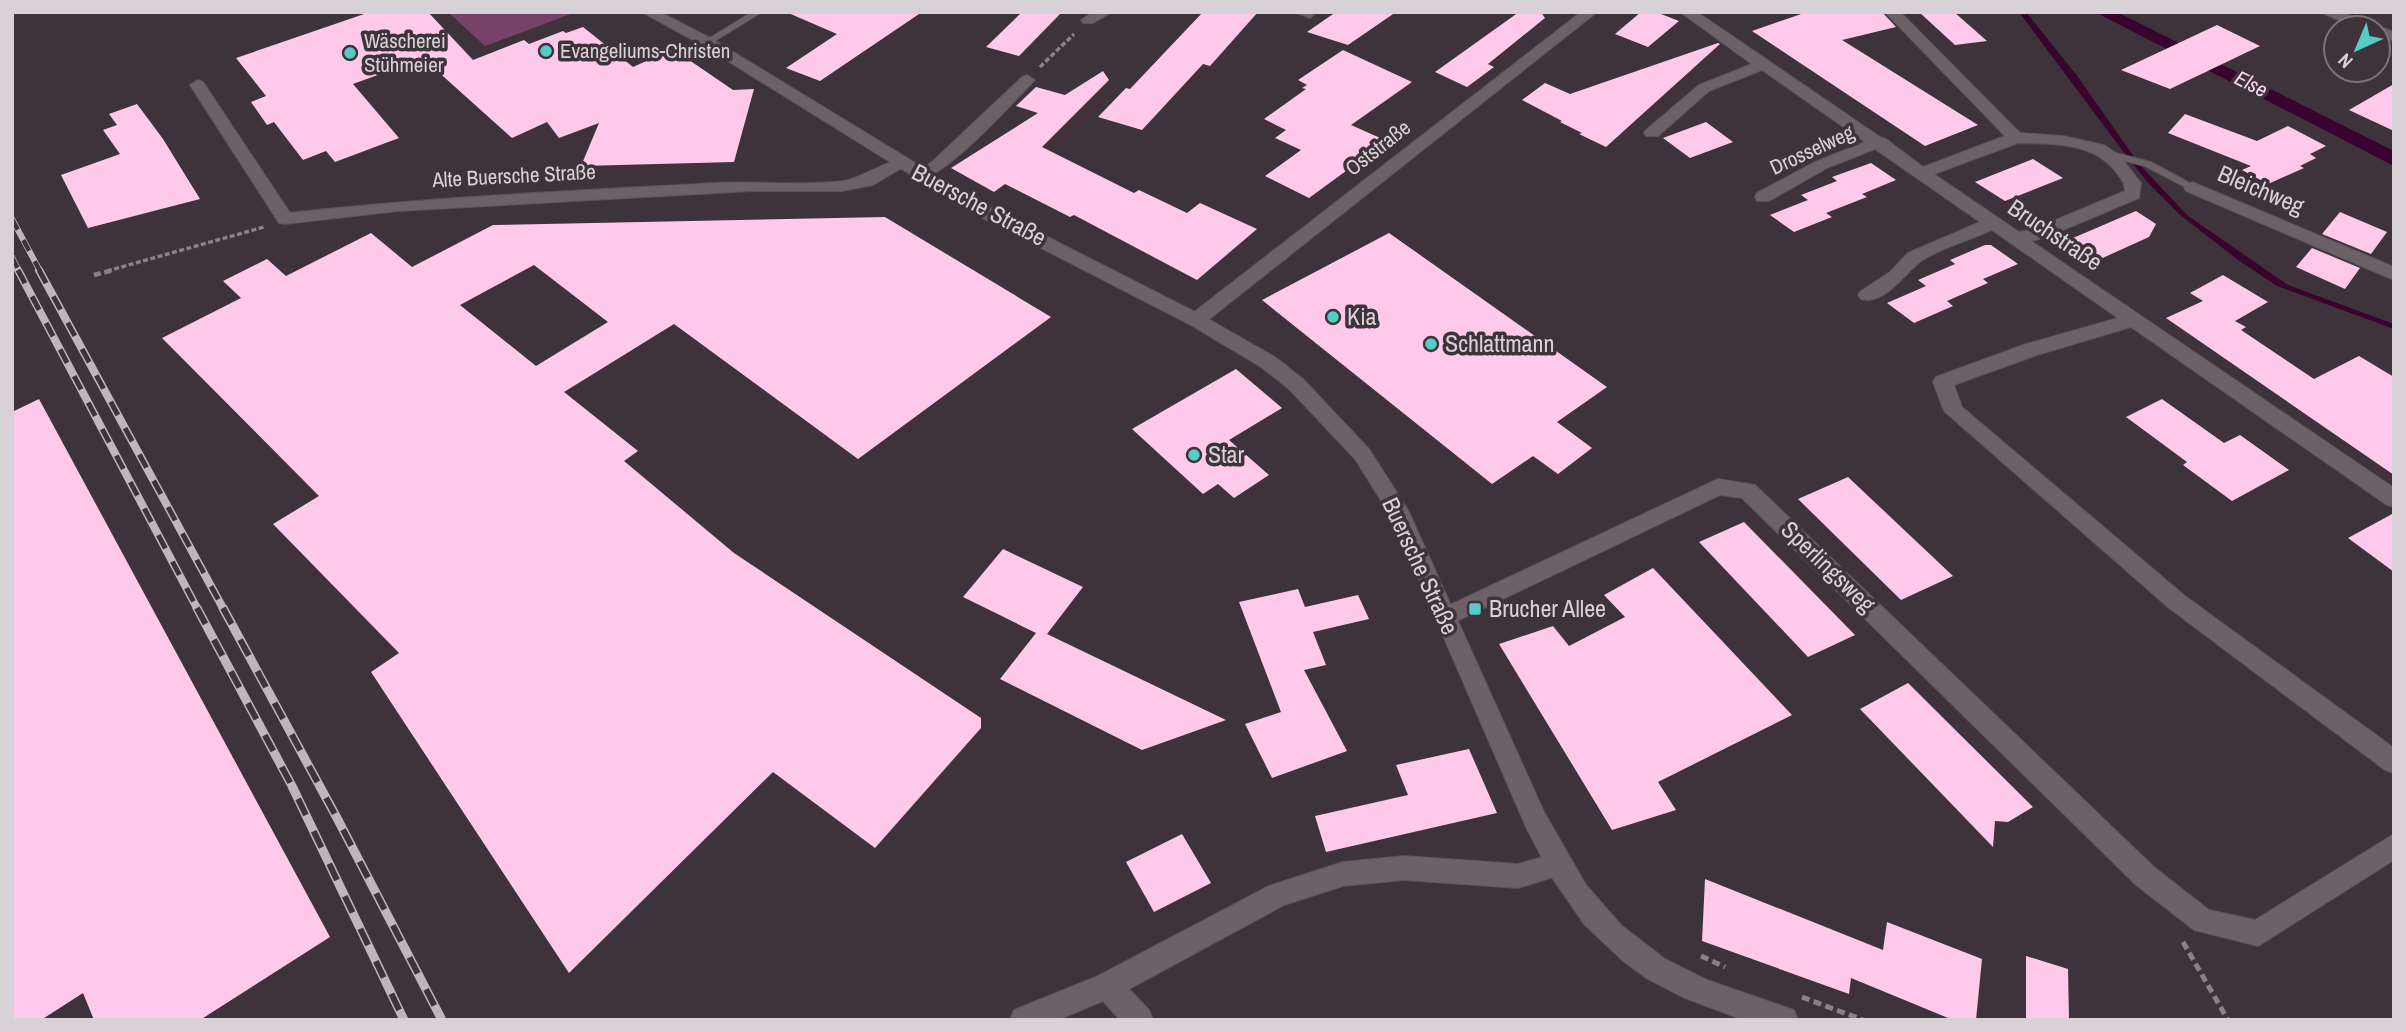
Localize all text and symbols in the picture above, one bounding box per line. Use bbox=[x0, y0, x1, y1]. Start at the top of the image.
north arrow bbox=[2322, 14, 2392, 84]
place label: Wäscherei Stühmeier bbox=[364, 26, 446, 79]
place label: Evangeliums-Christen bbox=[560, 36, 730, 65]
marker: Evangeliums-Christen bbox=[538, 43, 554, 59]
marker: Wäscherei Stühmeier bbox=[342, 45, 358, 61]
text: N bbox=[2332, 48, 2358, 74]
water label: Else bbox=[2230, 63, 2273, 104]
street label: Oststraße bbox=[1339, 113, 1416, 182]
street label: Drosselweg bbox=[1765, 117, 1859, 182]
street label: Buersche Straße bbox=[907, 155, 1052, 253]
street label: Alte Buersche Straße bbox=[430, 157, 596, 194]
street label: Bleichweg bbox=[2213, 157, 2309, 222]
street label: Bruchstraße bbox=[2002, 191, 2109, 277]
place label: Kia bbox=[1347, 300, 1377, 332]
marker: Kia bbox=[1325, 309, 1341, 325]
place label: Schlattmann bbox=[1445, 327, 1554, 359]
marker: Schlattmann bbox=[1423, 336, 1439, 352]
place label: Star bbox=[1208, 438, 1245, 470]
marker: Star bbox=[1186, 447, 1202, 463]
street label: Buersche Straße bbox=[1375, 492, 1467, 639]
street label: Sperlingsweg bbox=[1775, 513, 1883, 619]
place label: Brucher Allee bbox=[1489, 592, 1606, 624]
marker: Brucher Allee bbox=[1467, 601, 1483, 617]

